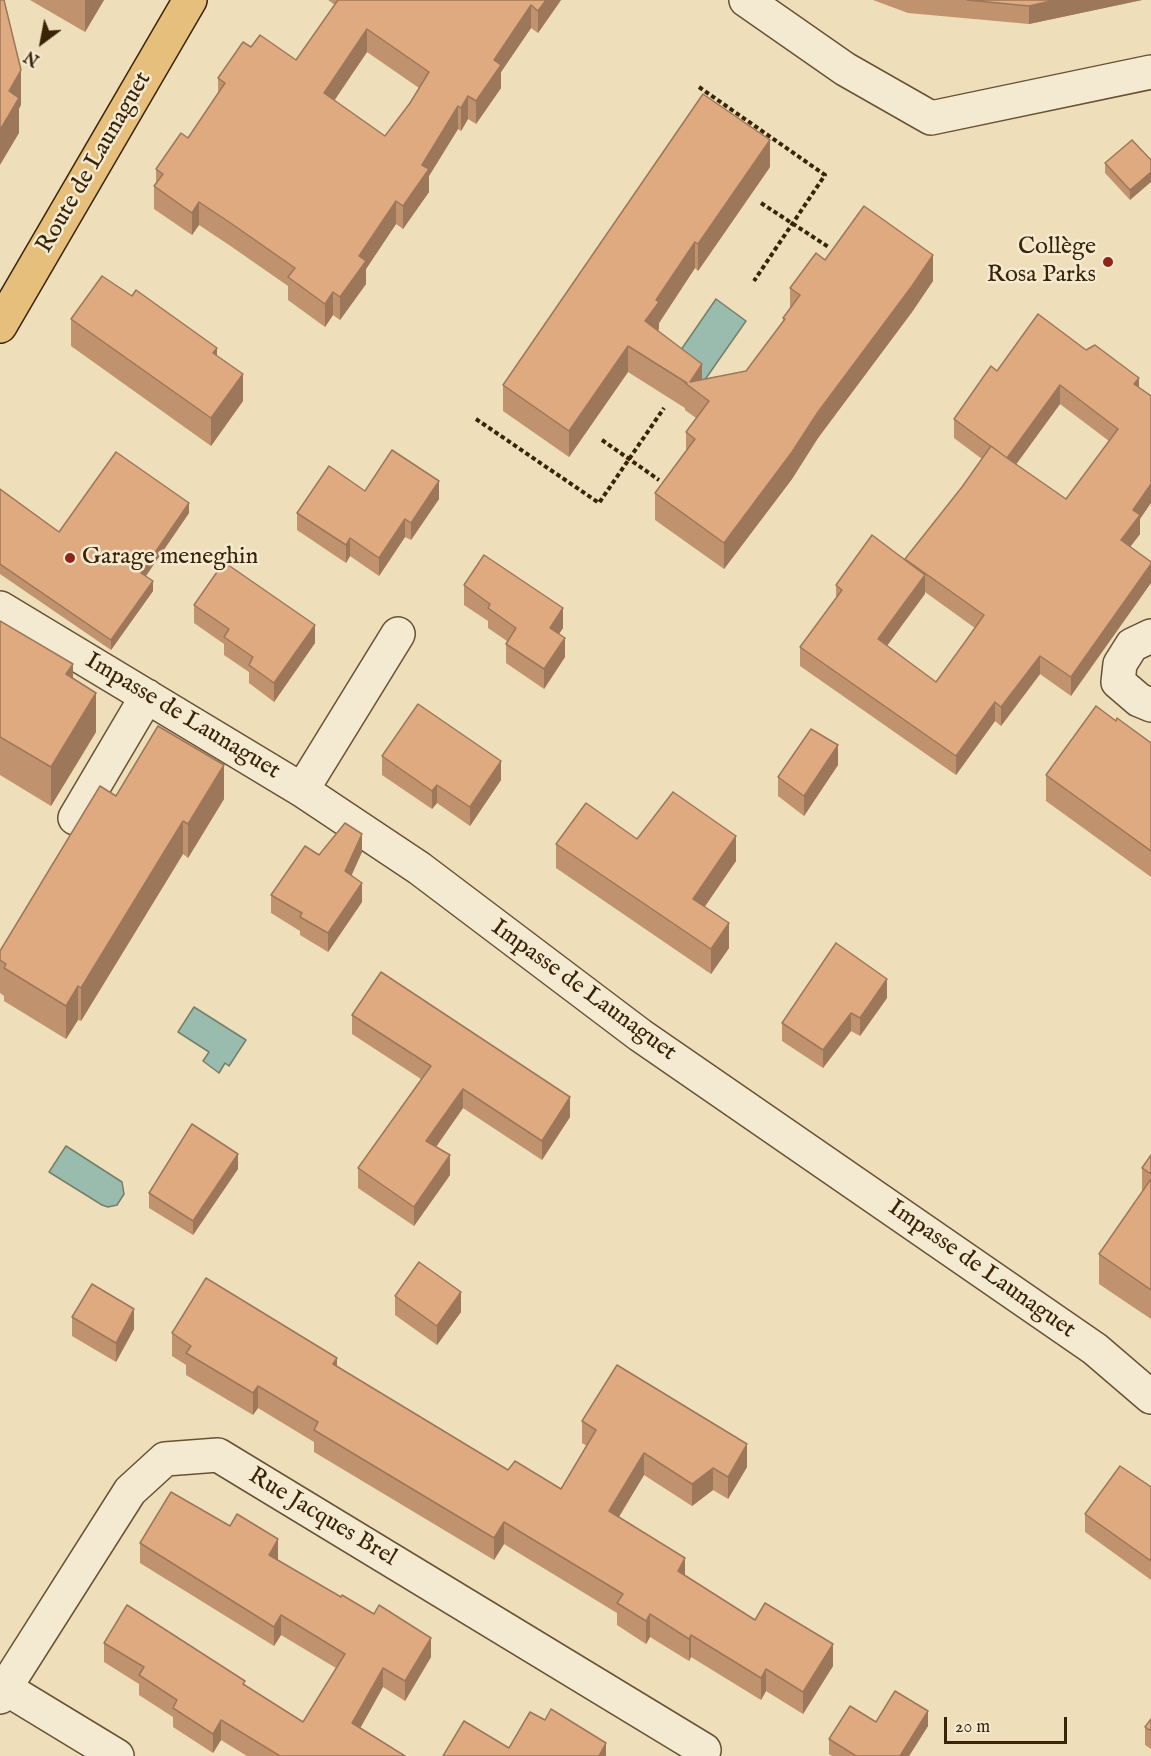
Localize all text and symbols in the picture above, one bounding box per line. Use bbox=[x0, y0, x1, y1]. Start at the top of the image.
north arrow bbox=[12, 12, 72, 72]
text: N bbox=[21, 45, 44, 69]
street label: Route de Launaguet bbox=[31, 67, 159, 259]
place label: Collège Rosa Parks bbox=[987, 234, 1096, 290]
marker: Collège Rosa Parks bbox=[1101, 255, 1115, 269]
place label: Garage meneghin bbox=[82, 544, 258, 572]
marker: Garage meneghin bbox=[63, 551, 77, 565]
street label: Impasse de Launaguet bbox=[79, 647, 285, 787]
street label: Impasse de Launaguet bbox=[485, 914, 681, 1068]
street label: Impasse de Launaguet bbox=[882, 1194, 1080, 1346]
street label: Rue Jacques Brel bbox=[243, 1462, 401, 1574]
scale bar bbox=[947, 1705, 1070, 1743]
text: 20 m bbox=[955, 1716, 990, 1739]

